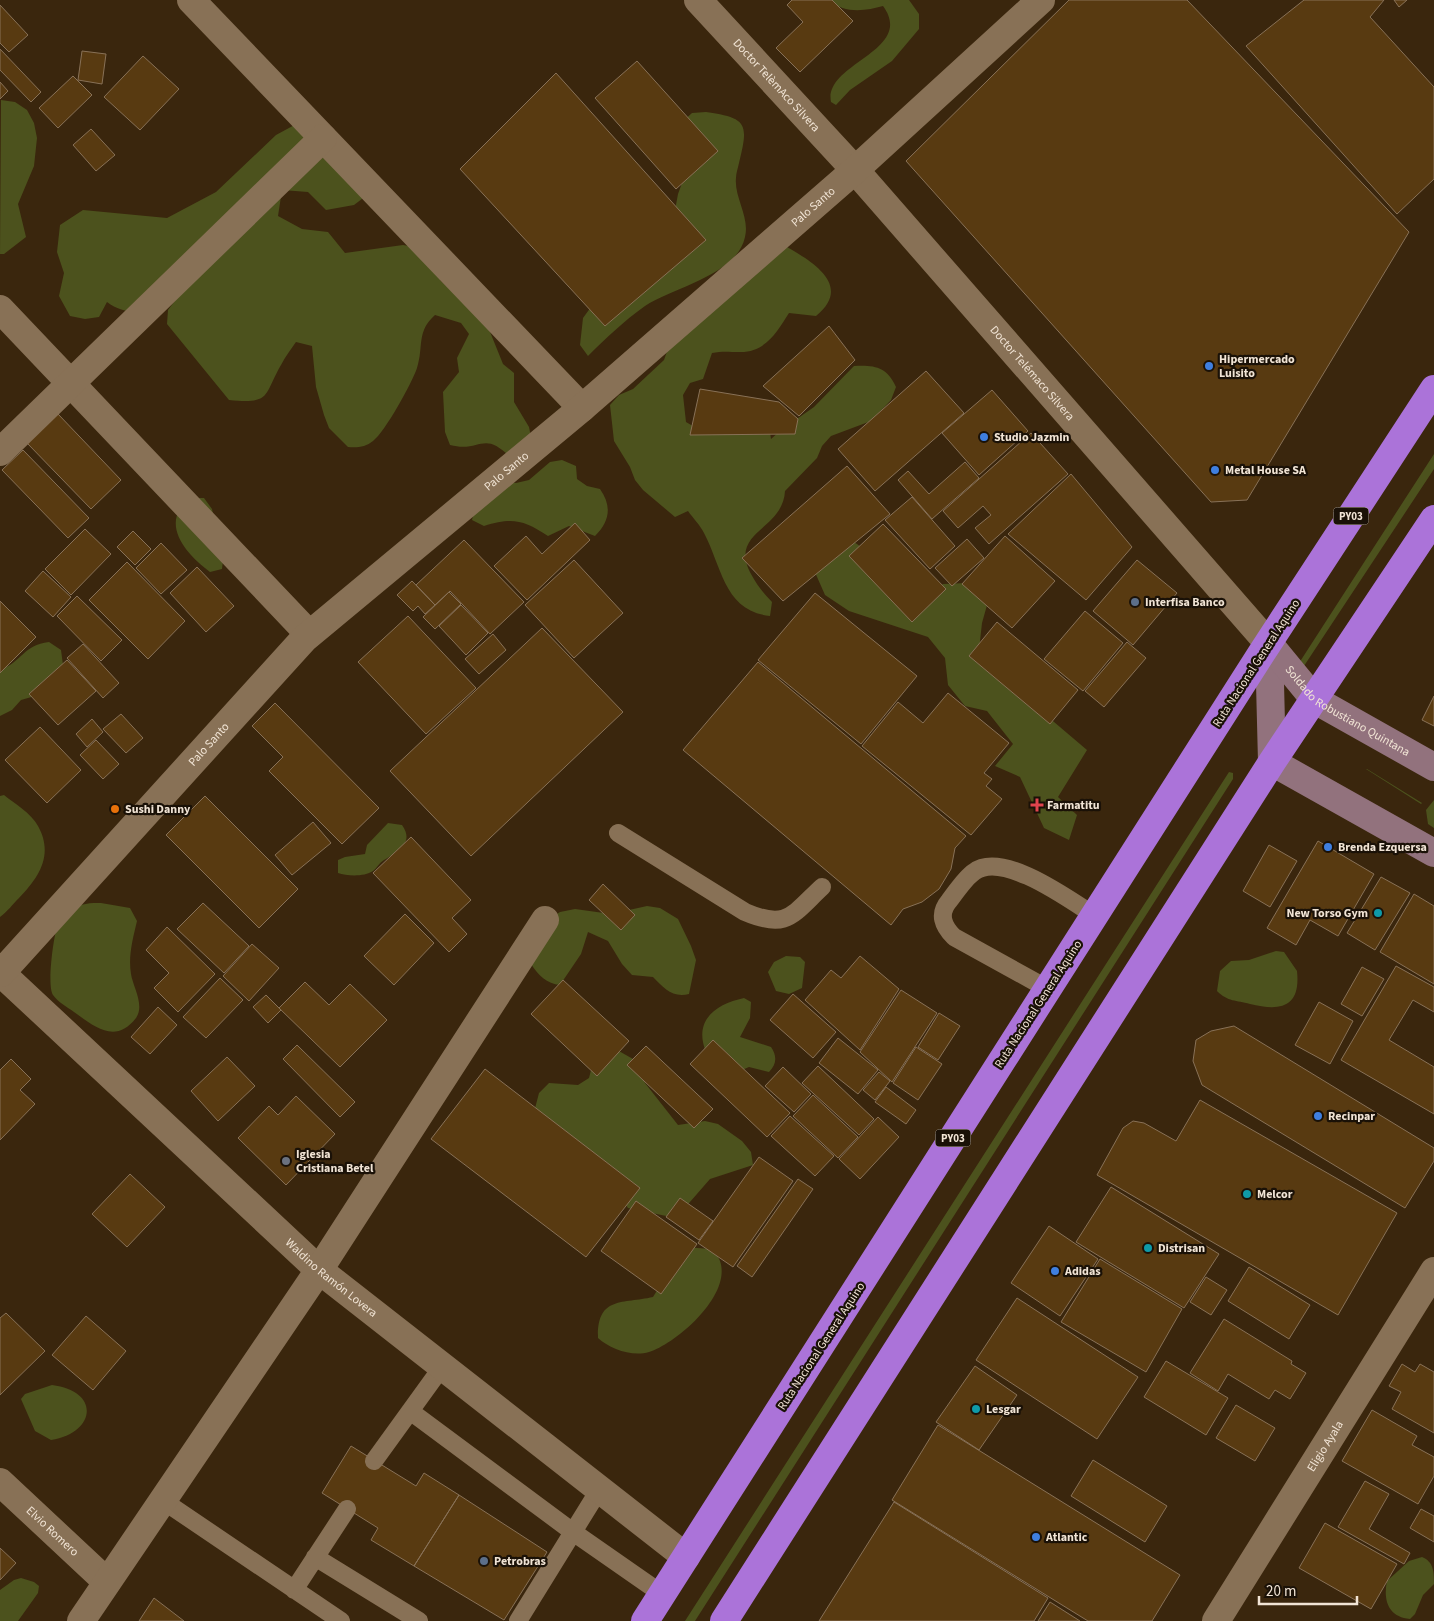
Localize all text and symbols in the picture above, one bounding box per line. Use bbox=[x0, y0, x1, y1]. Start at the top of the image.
street label: Doctor TelèmAco Silvera bbox=[729, 35, 824, 136]
street label: Palo Santo bbox=[788, 183, 839, 231]
street label: Doctor Telémaco Silvera bbox=[986, 322, 1078, 425]
place label: Hipermercado Luisito bbox=[1219, 351, 1295, 382]
marker: Hipermercado Luisito bbox=[1203, 360, 1215, 372]
place label: Studio Jazmin bbox=[994, 429, 1070, 446]
marker: Studio Jazmin bbox=[978, 431, 990, 443]
street label: Palo Santo bbox=[481, 448, 533, 495]
place label: Metal House SA bbox=[1225, 462, 1306, 479]
marker: Metal House SA bbox=[1209, 464, 1221, 476]
road number: PY03 bbox=[1334, 508, 1368, 524]
place label: Interfisa Banco bbox=[1145, 594, 1225, 611]
marker: Interfisa Banco bbox=[1129, 596, 1141, 608]
street label: Ruta Nacional General Aquino bbox=[1209, 596, 1304, 731]
street label: Soldado Robustiano Quintana bbox=[1281, 662, 1413, 761]
street label: Palo Santo bbox=[185, 719, 233, 770]
place label: Farmatitu bbox=[1047, 797, 1100, 814]
marker: Farmatitu bbox=[1031, 799, 1043, 811]
place label: Sushi Danny bbox=[125, 801, 191, 818]
marker: Sushi Danny bbox=[109, 803, 121, 815]
place label: Brenda Ezquersa bbox=[1338, 839, 1427, 856]
marker: Brenda Ezquersa bbox=[1322, 841, 1334, 853]
place label: New Torso Gym bbox=[1286, 905, 1368, 922]
marker: New Torso Gym bbox=[1372, 907, 1384, 919]
street label: Ruta Nacional General Aquino bbox=[991, 937, 1086, 1072]
place label: Recinpar bbox=[1328, 1108, 1375, 1125]
marker: Recinpar bbox=[1312, 1110, 1324, 1122]
road number: PY03 bbox=[936, 1130, 970, 1146]
place label: Iglesia Cristiana Betel bbox=[296, 1146, 374, 1177]
marker: Iglesia Cristiana Betel bbox=[280, 1155, 292, 1167]
place label: Melcor bbox=[1257, 1186, 1293, 1203]
marker: Melcor bbox=[1241, 1188, 1253, 1200]
street label: Waldino Ramón Lovera bbox=[281, 1235, 381, 1322]
place label: Distrisan bbox=[1158, 1240, 1205, 1257]
marker: Distrisan bbox=[1142, 1242, 1154, 1254]
place label: Adidas bbox=[1064, 1263, 1101, 1280]
marker: Adidas bbox=[1049, 1265, 1061, 1277]
street label: Ruta Nacional General Aquino bbox=[774, 1279, 869, 1414]
place label: Lesgar bbox=[986, 1401, 1021, 1418]
marker: Lesgar bbox=[970, 1403, 982, 1415]
street label: Eligio Ayala bbox=[1303, 1418, 1348, 1475]
street label: Elvio Romero bbox=[22, 1503, 82, 1560]
place label: Atlantic bbox=[1045, 1529, 1088, 1546]
marker: Atlantic bbox=[1030, 1531, 1042, 1543]
place label: Petrobras bbox=[494, 1553, 546, 1570]
marker: Petrobras bbox=[478, 1555, 490, 1567]
scale bar bbox=[1259, 1574, 1356, 1606]
text: 20 m bbox=[1266, 1581, 1296, 1602]

